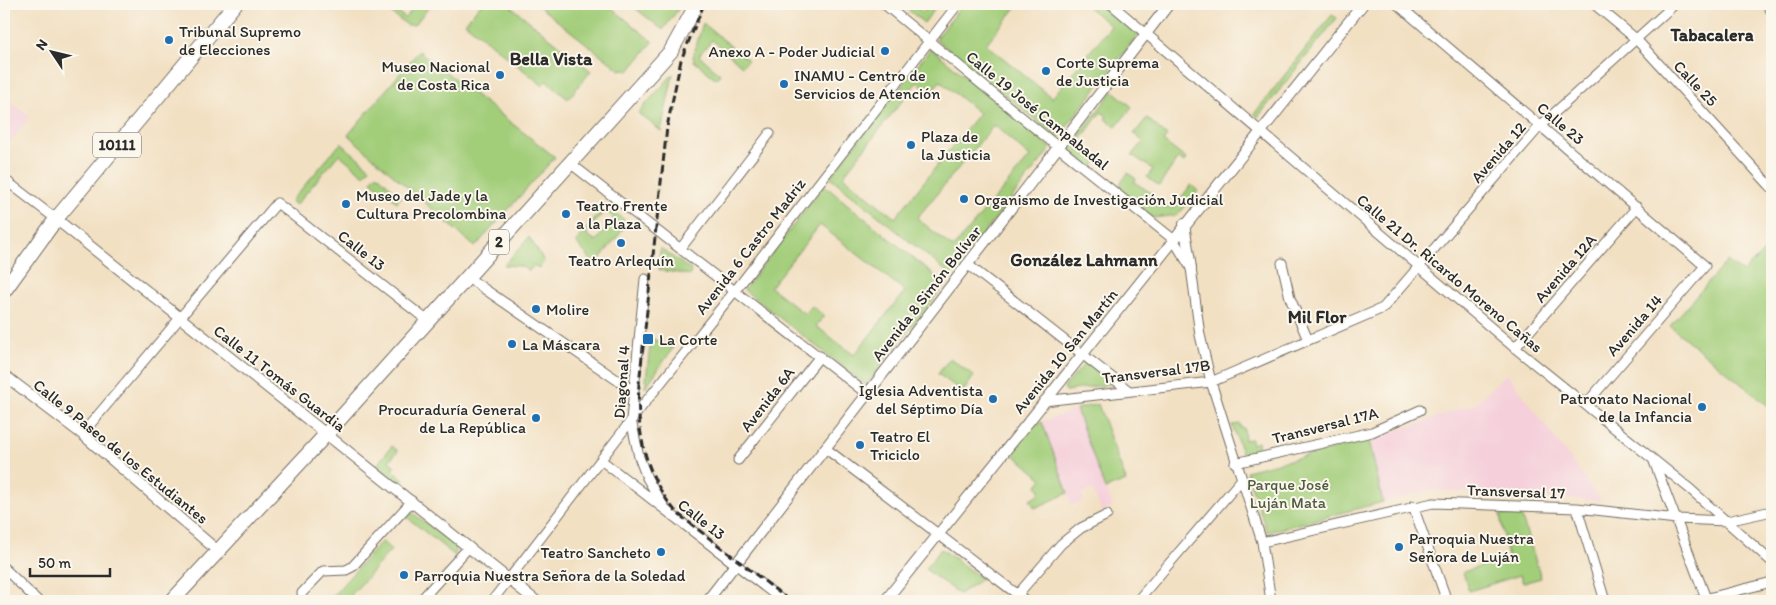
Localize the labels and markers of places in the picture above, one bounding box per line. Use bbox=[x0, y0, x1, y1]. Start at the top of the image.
place label: Tribunal Supremo de Elecciones bbox=[179, 22, 301, 59]
marker: Tribunal Supremo de Elecciones bbox=[163, 34, 175, 46]
place label: Anexo A - Poder Judicial bbox=[709, 42, 875, 61]
marker: Anexo A - Poder Judicial bbox=[879, 45, 891, 57]
place label: Corte Suprema de Justicia bbox=[1056, 53, 1159, 90]
place label: Museo Nacional de Costa Rica bbox=[382, 57, 490, 94]
marker: Corte Suprema de Justicia bbox=[1040, 65, 1052, 77]
place label: INAMU - Centro de Servicios de Atención bbox=[794, 66, 940, 103]
marker: Museo Nacional de Costa Rica bbox=[494, 69, 506, 81]
marker: INAMU - Centro de Servicios de Atención bbox=[778, 78, 790, 90]
place label: Plaza de la Justicia bbox=[921, 127, 991, 164]
marker: Plaza de la Justicia bbox=[905, 139, 917, 151]
place label: Museo del Jade y la Cultura Precolombina bbox=[356, 186, 507, 223]
place label: Organismo de Investigación Judicial bbox=[974, 190, 1224, 209]
marker: Organismo de Investigación Judicial bbox=[958, 193, 970, 205]
place label: Teatro Frente a la Plaza bbox=[576, 196, 668, 233]
marker: Museo del Jade y la Cultura Precolombina bbox=[340, 198, 352, 210]
marker: Teatro Frente a la Plaza bbox=[560, 208, 572, 220]
marker: Teatro Arlequín bbox=[615, 237, 627, 249]
place label: Teatro Arlequín bbox=[568, 251, 674, 270]
place label: Molire bbox=[546, 300, 589, 319]
marker: Molire bbox=[530, 303, 542, 315]
place label: La Corte bbox=[659, 330, 718, 349]
marker: La Corte bbox=[641, 332, 655, 346]
place label: La Máscara bbox=[522, 335, 601, 354]
marker: La Máscara bbox=[506, 338, 518, 350]
place label: Iglesia Adventista del Séptimo Día bbox=[859, 381, 984, 418]
place label: Patronato Nacional de la Infancia bbox=[1560, 389, 1692, 426]
marker: Iglesia Adventista del Séptimo Día bbox=[987, 393, 999, 405]
place label: Procuraduría General de La República bbox=[378, 400, 526, 437]
marker: Patronato Nacional de la Infancia bbox=[1696, 401, 1708, 413]
marker: Procuraduría General de La República bbox=[530, 412, 542, 424]
place label: Teatro El Triciclo bbox=[870, 427, 931, 464]
marker: Teatro El Triciclo bbox=[854, 439, 866, 451]
place label: Parroquia Nuestra Señora de Luján bbox=[1409, 529, 1534, 566]
marker: Parroquia Nuestra Señora de Luján bbox=[1393, 541, 1405, 553]
place label: Teatro Sancheto bbox=[541, 543, 651, 562]
marker: Teatro Sancheto bbox=[655, 546, 667, 558]
place label: Parroquia Nuestra Señora de la Soledad bbox=[414, 566, 686, 585]
marker: Parroquia Nuestra Señora de la Soledad bbox=[398, 569, 410, 581]

